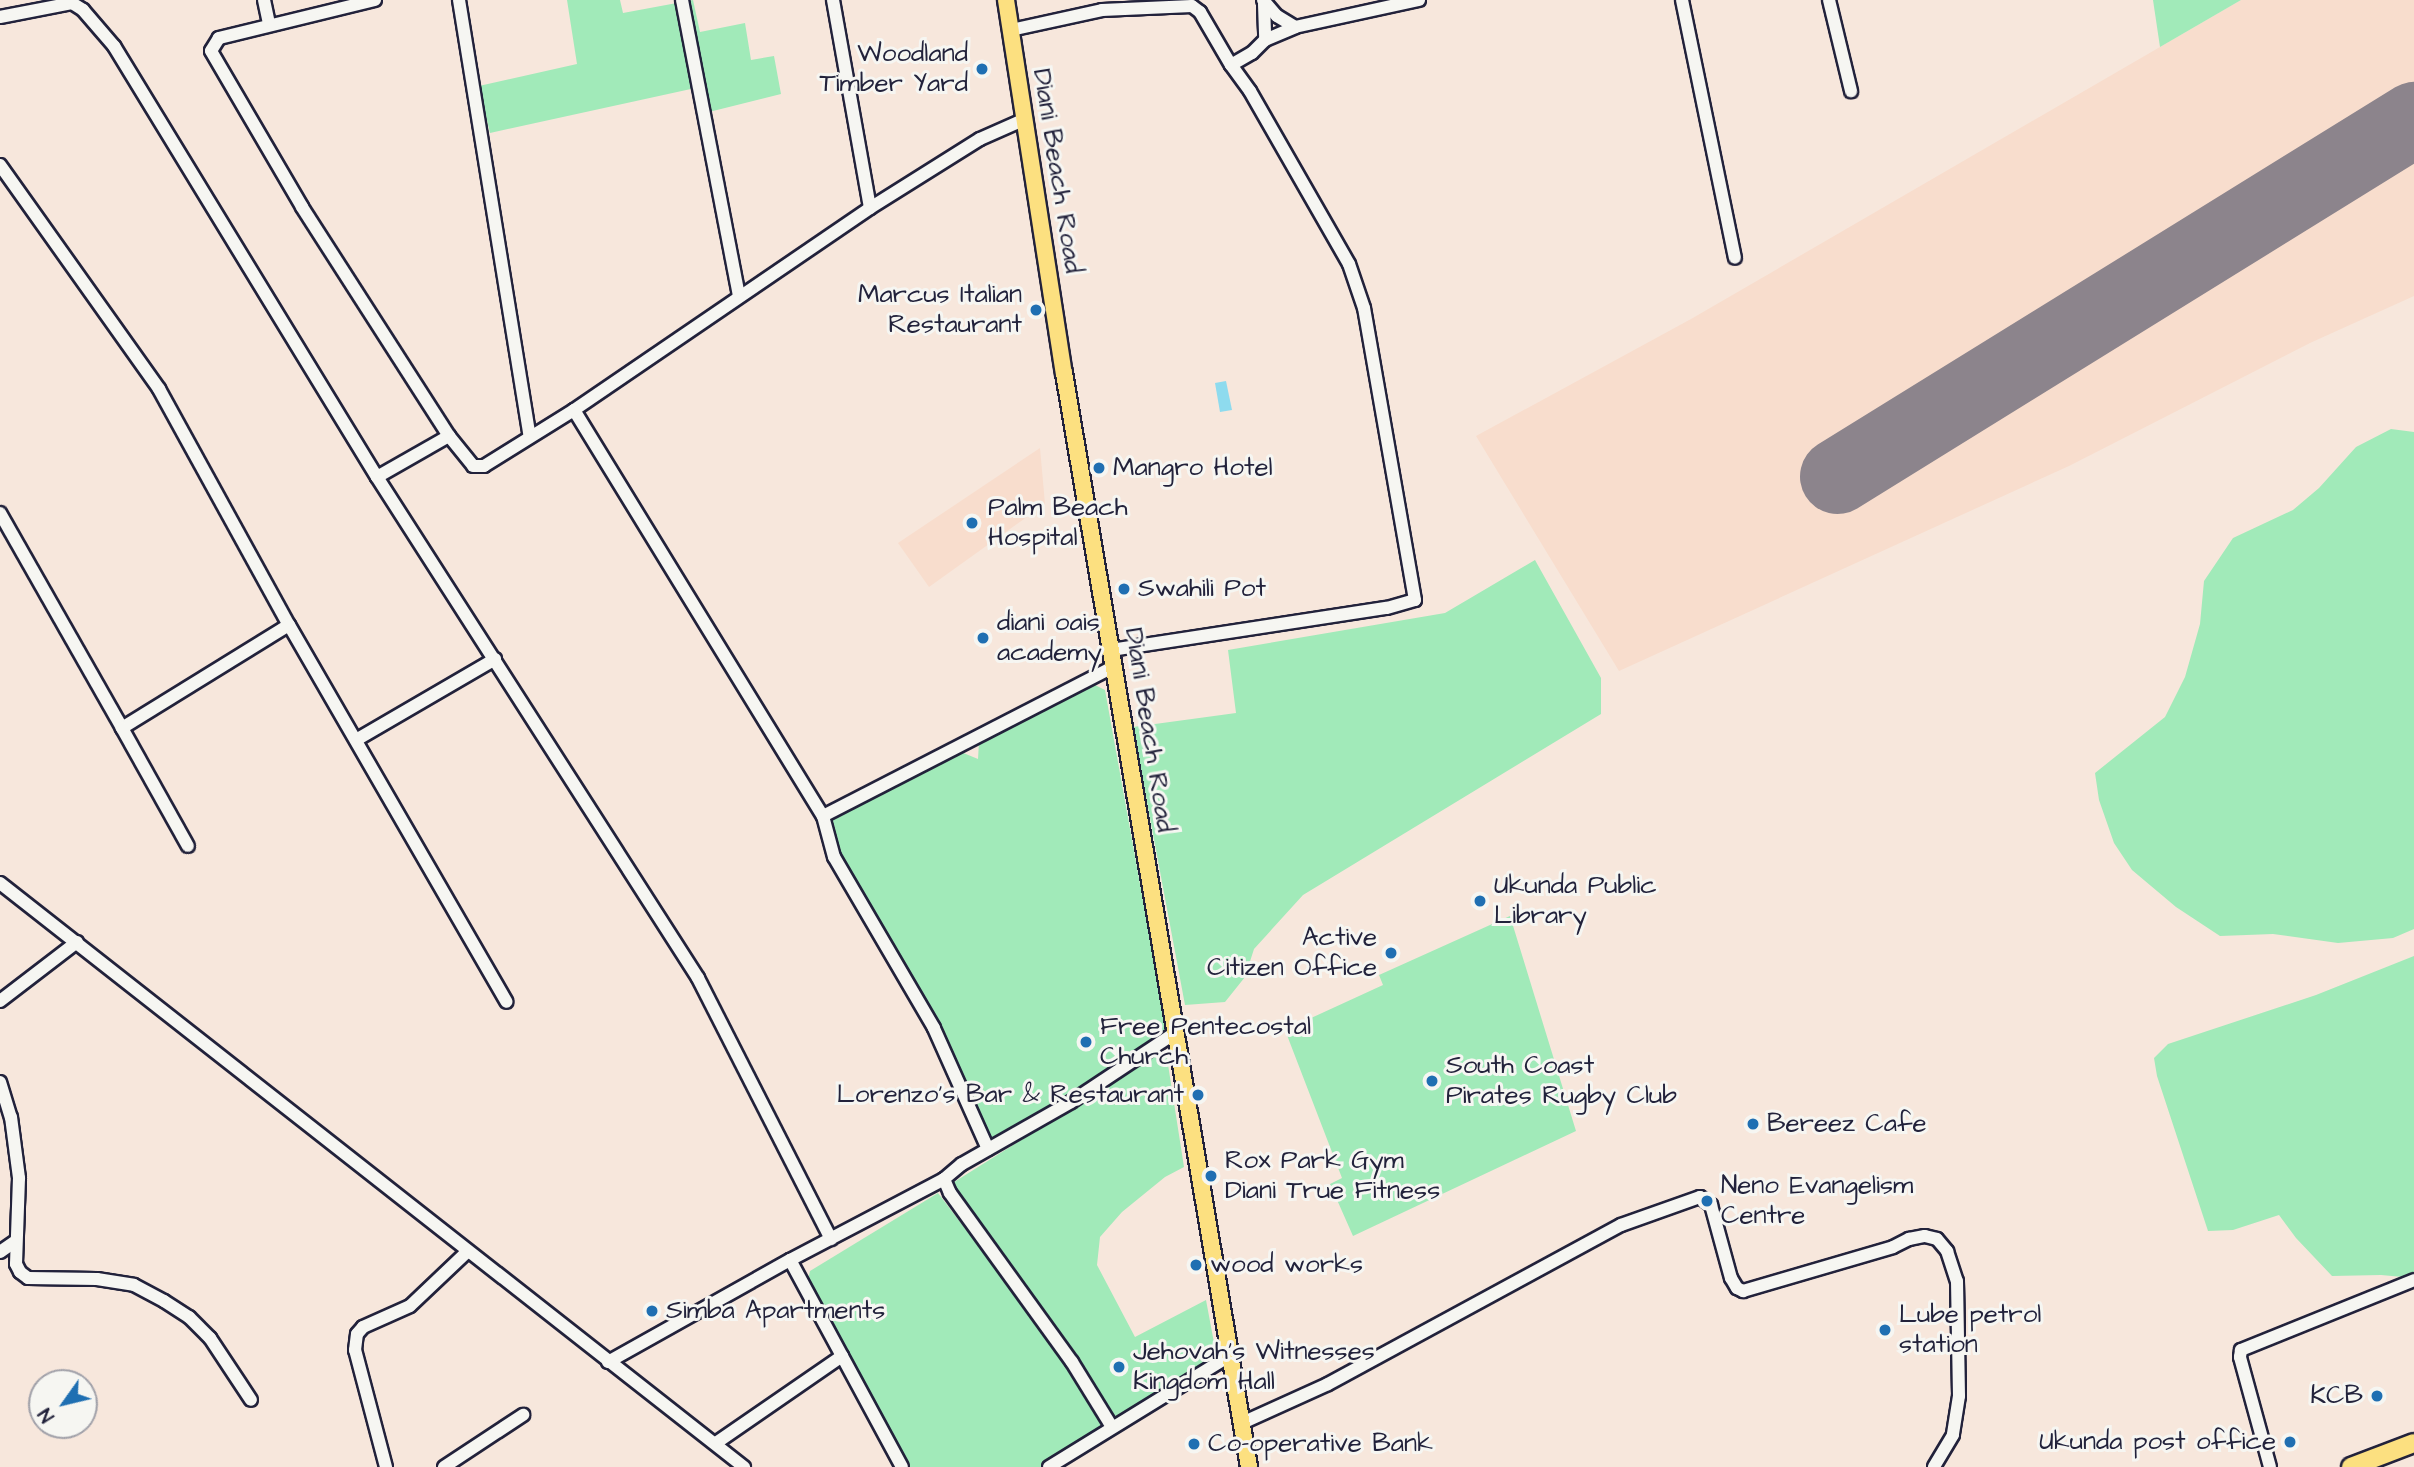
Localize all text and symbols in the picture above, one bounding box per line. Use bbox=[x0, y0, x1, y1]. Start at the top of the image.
place label: Woodland Timber Yard bbox=[819, 38, 968, 100]
marker: Woodland Timber Yard bbox=[974, 61, 990, 77]
street label: Diani Beach Road bbox=[1025, 67, 1089, 275]
place label: Marcus Italian Restaurant bbox=[858, 279, 1022, 340]
marker: Marcus Italian Restaurant bbox=[1028, 302, 1044, 318]
place label: Mangro Hotel bbox=[1113, 452, 1273, 484]
marker: Mangro Hotel bbox=[1091, 460, 1107, 476]
place label: Palm Beach Hospital bbox=[988, 492, 1128, 554]
marker: Palm Beach Hospital bbox=[962, 513, 982, 533]
place label: Swahili Pot bbox=[1138, 573, 1266, 605]
marker: Swahili Pot bbox=[1116, 581, 1132, 597]
place label: diani oais academy bbox=[997, 607, 1102, 668]
street label: Diani Beach Road bbox=[1117, 626, 1181, 834]
marker: diani oais academy bbox=[975, 630, 991, 646]
place label: Ukunda Public Library bbox=[1494, 870, 1657, 931]
marker: Ukunda Public Library bbox=[1472, 893, 1488, 909]
place label: Active Citizen Office bbox=[1207, 922, 1377, 984]
marker: Active Citizen Office bbox=[1383, 945, 1399, 961]
place label: Free Pentecostal Church bbox=[1100, 1011, 1311, 1072]
marker: Free Pentecostal Church bbox=[1078, 1034, 1094, 1050]
place label: South Coast Pirates Rugby Club bbox=[1446, 1050, 1677, 1112]
marker: South Coast Pirates Rugby Club bbox=[1424, 1073, 1440, 1089]
place label: Lorenzo's Bar & Restaurant bbox=[837, 1079, 1184, 1111]
marker: Lorenzo's Bar & Restaurant bbox=[1190, 1087, 1206, 1103]
place label: Bereez Cafe bbox=[1767, 1108, 1926, 1140]
marker: Bereez Cafe bbox=[1745, 1116, 1761, 1132]
place label: Rox Park Gym Diani True Fitness bbox=[1225, 1145, 1440, 1206]
marker: Rox Park Gym Diani True Fitness bbox=[1203, 1168, 1219, 1184]
place label: Neno Evangelism Centre bbox=[1721, 1170, 1913, 1232]
marker: Neno Evangelism Centre bbox=[1699, 1193, 1715, 1209]
place label: wood works bbox=[1210, 1249, 1363, 1281]
marker: wood works bbox=[1188, 1257, 1204, 1273]
place label: Simba Apartments bbox=[666, 1295, 885, 1327]
place label: Lube petrol station bbox=[1899, 1299, 2041, 1360]
marker: Simba Apartments bbox=[644, 1303, 660, 1319]
marker: Lube petrol station bbox=[1877, 1322, 1893, 1338]
place label: Jehovah's Witnesses Kingdom Hall bbox=[1133, 1336, 1375, 1398]
marker: Jehovah's Witnesses Kingdom Hall bbox=[1111, 1359, 1127, 1375]
north arrow bbox=[28, 1369, 98, 1439]
place label: KCB bbox=[2310, 1380, 2363, 1412]
marker: KCB bbox=[2369, 1388, 2385, 1404]
text: N bbox=[32, 1402, 61, 1427]
place label: Ukunda post office bbox=[2039, 1426, 2276, 1458]
place label: Co-operative Bank bbox=[1208, 1428, 1433, 1460]
marker: Ukunda post office bbox=[2282, 1434, 2298, 1450]
marker: Co-operative Bank bbox=[1186, 1436, 1202, 1452]

